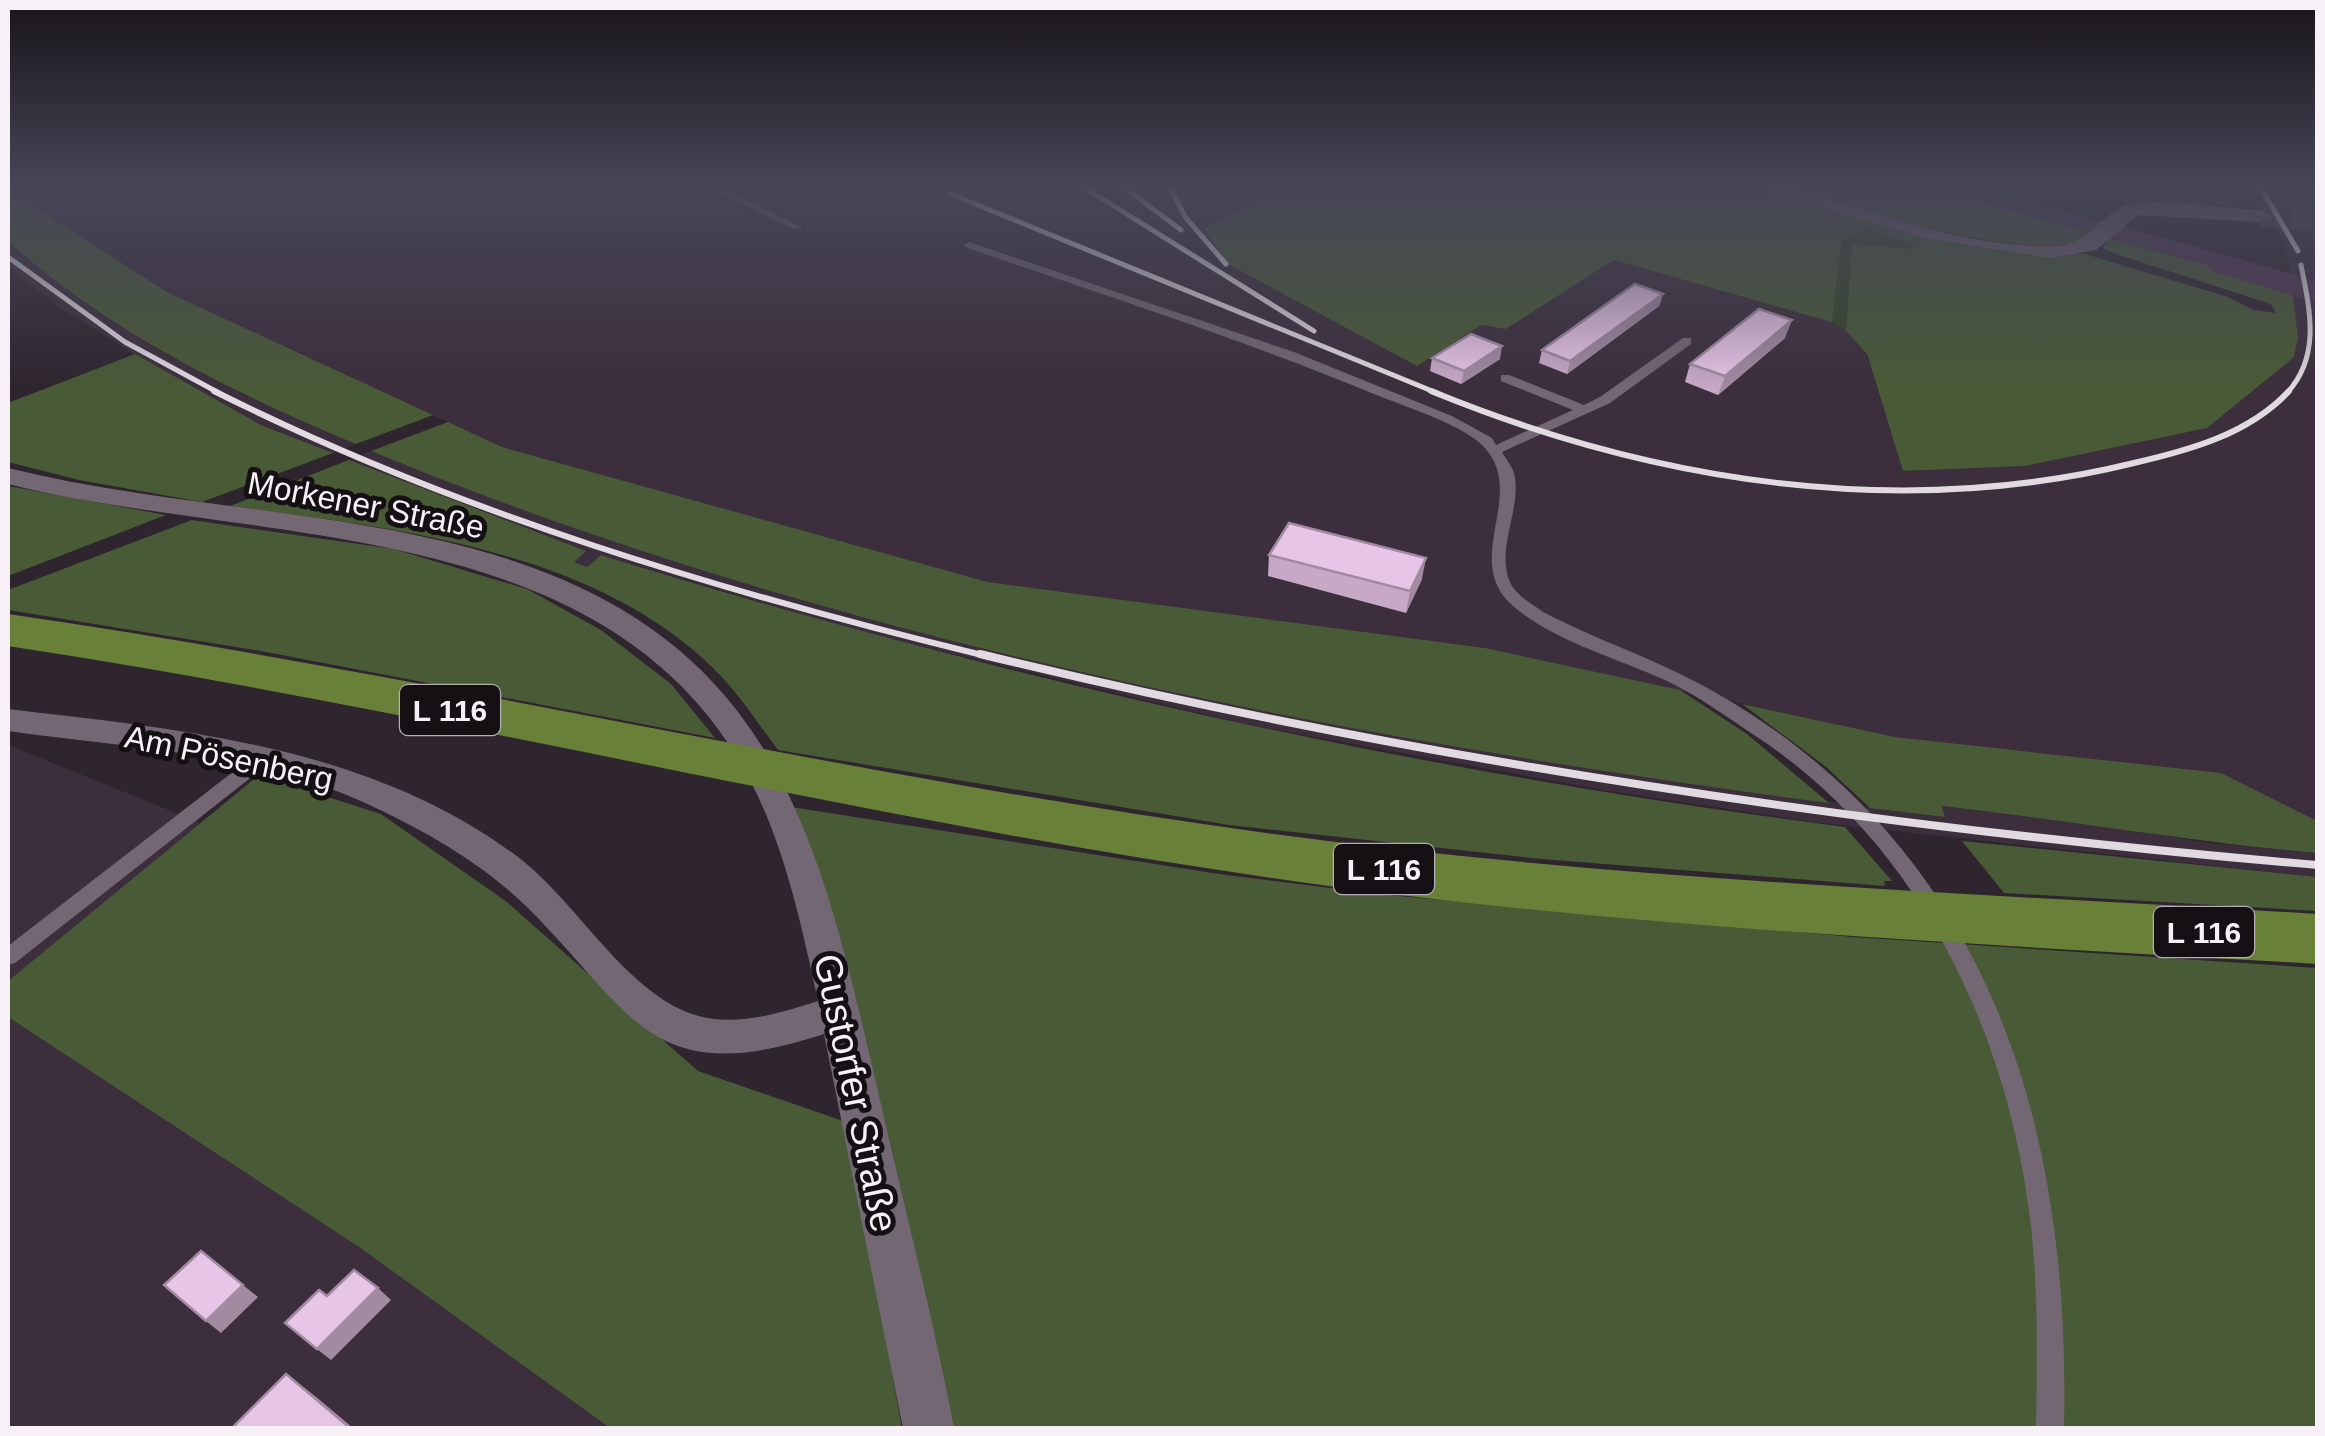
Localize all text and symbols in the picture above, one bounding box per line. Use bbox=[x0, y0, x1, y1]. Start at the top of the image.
street label: Morkener Straße bbox=[245, 464, 487, 546]
road number: L 116 bbox=[400, 685, 500, 735]
street label: Am Pösenberg bbox=[122, 718, 336, 798]
road number: L 116 bbox=[1334, 844, 1434, 894]
road number: L 116 bbox=[2154, 907, 2254, 957]
street label: Gustorfer Straße bbox=[806, 950, 906, 1236]

